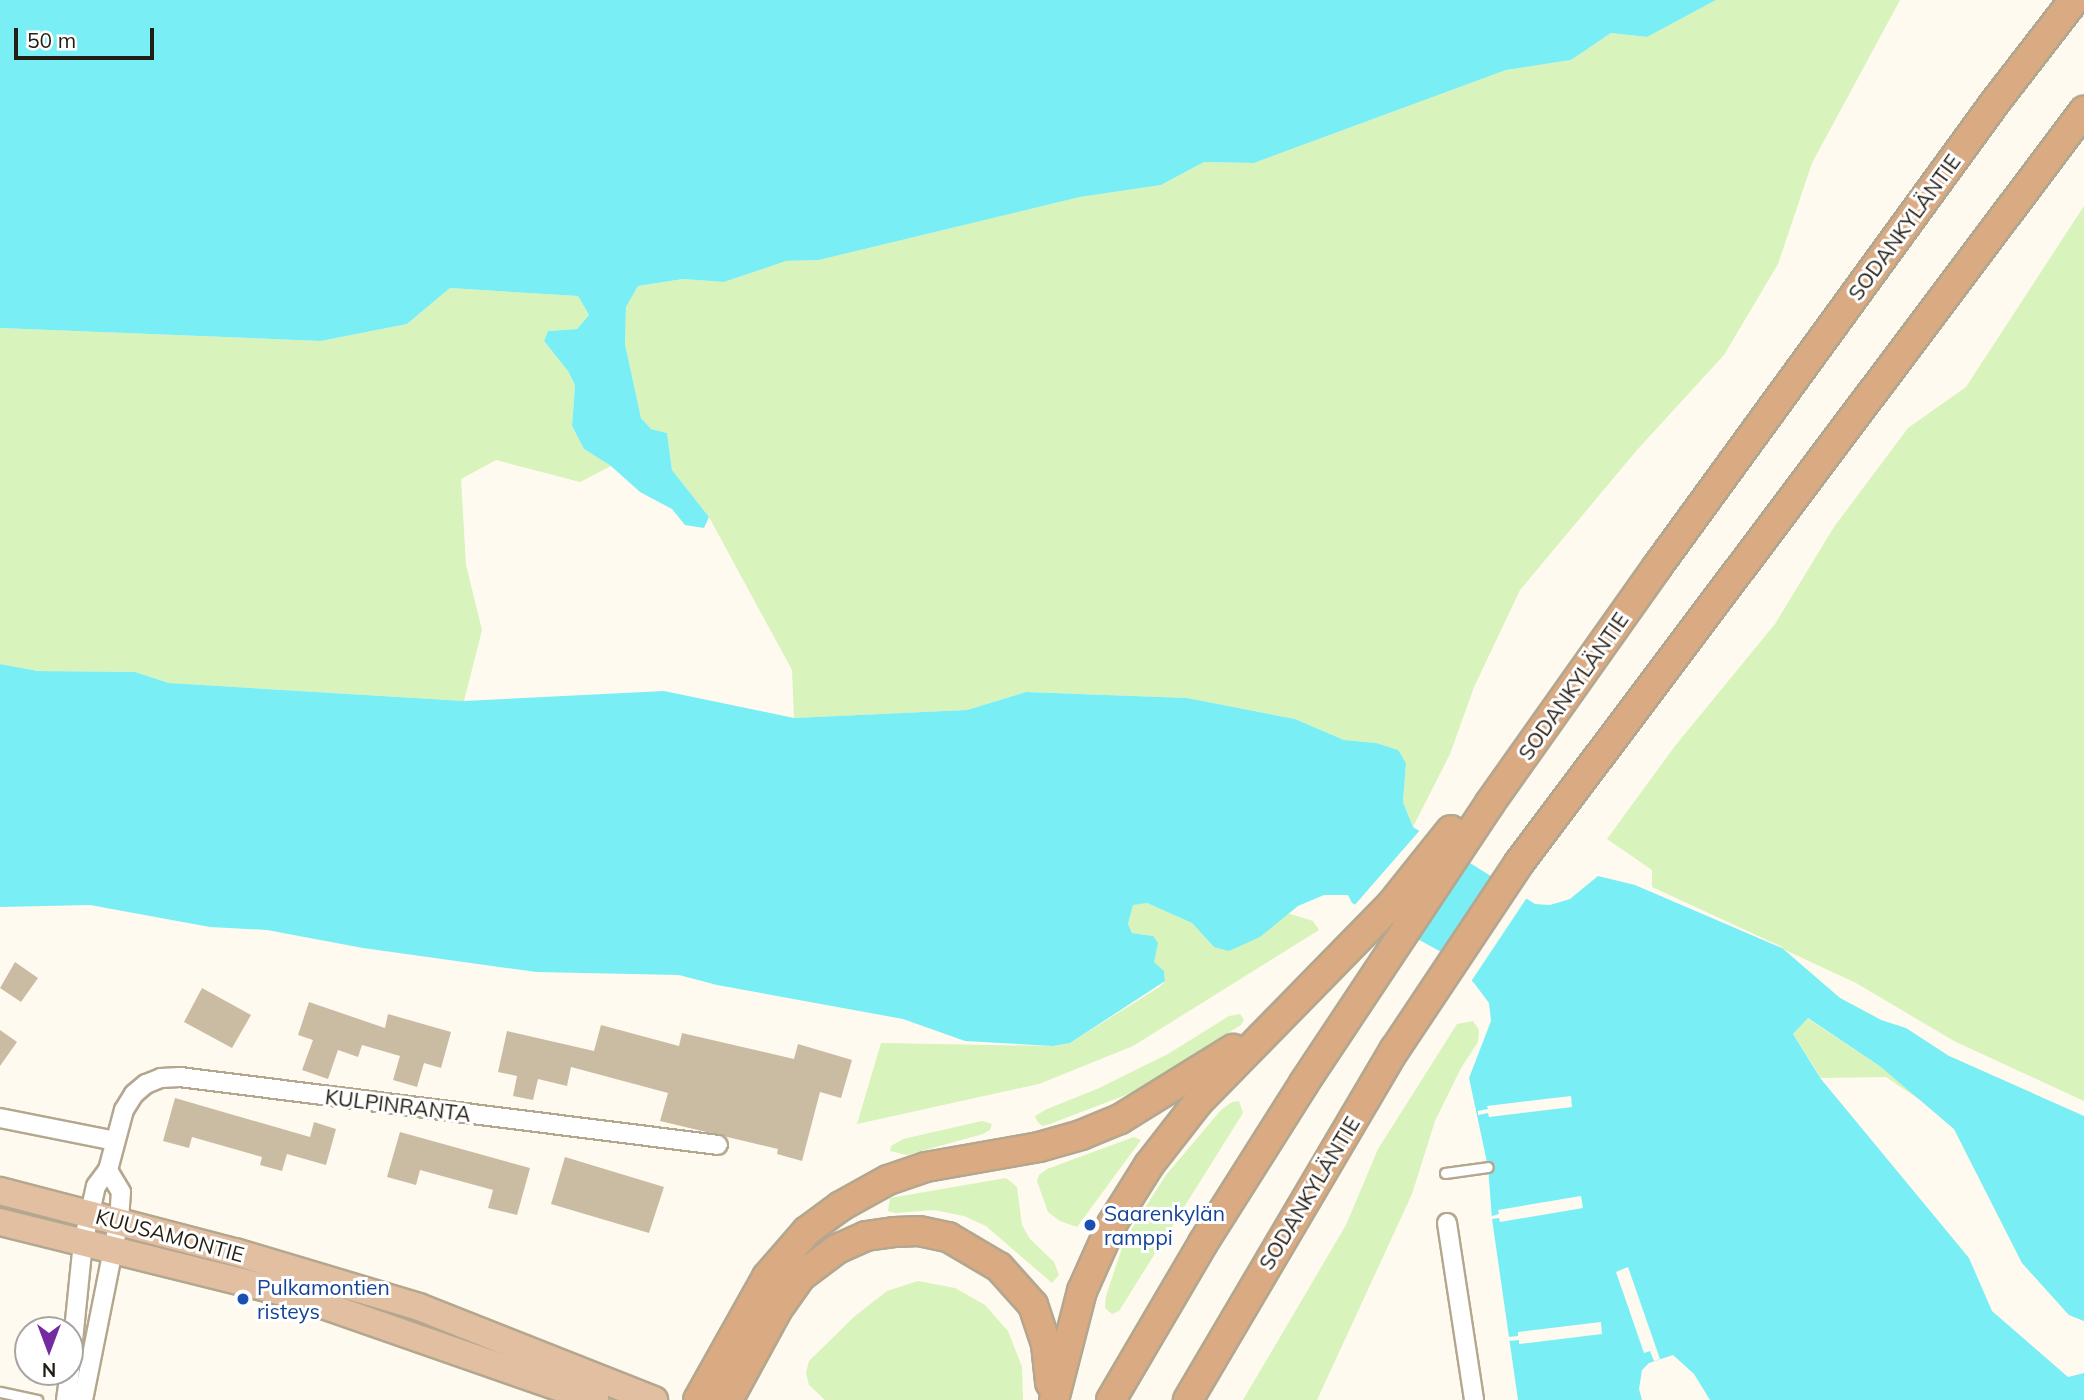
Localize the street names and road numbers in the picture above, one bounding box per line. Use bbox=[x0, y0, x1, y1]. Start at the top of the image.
street label: SODANKYLÄNTIE bbox=[1843, 149, 1965, 305]
street label: SODANKYLÄNTIE bbox=[1513, 607, 1633, 765]
street label: KULPINRANTA bbox=[324, 1084, 472, 1126]
street label: SODANKYLÄNTIE bbox=[1253, 1112, 1365, 1274]
street label: KUUSAMONTIE bbox=[93, 1203, 247, 1267]

